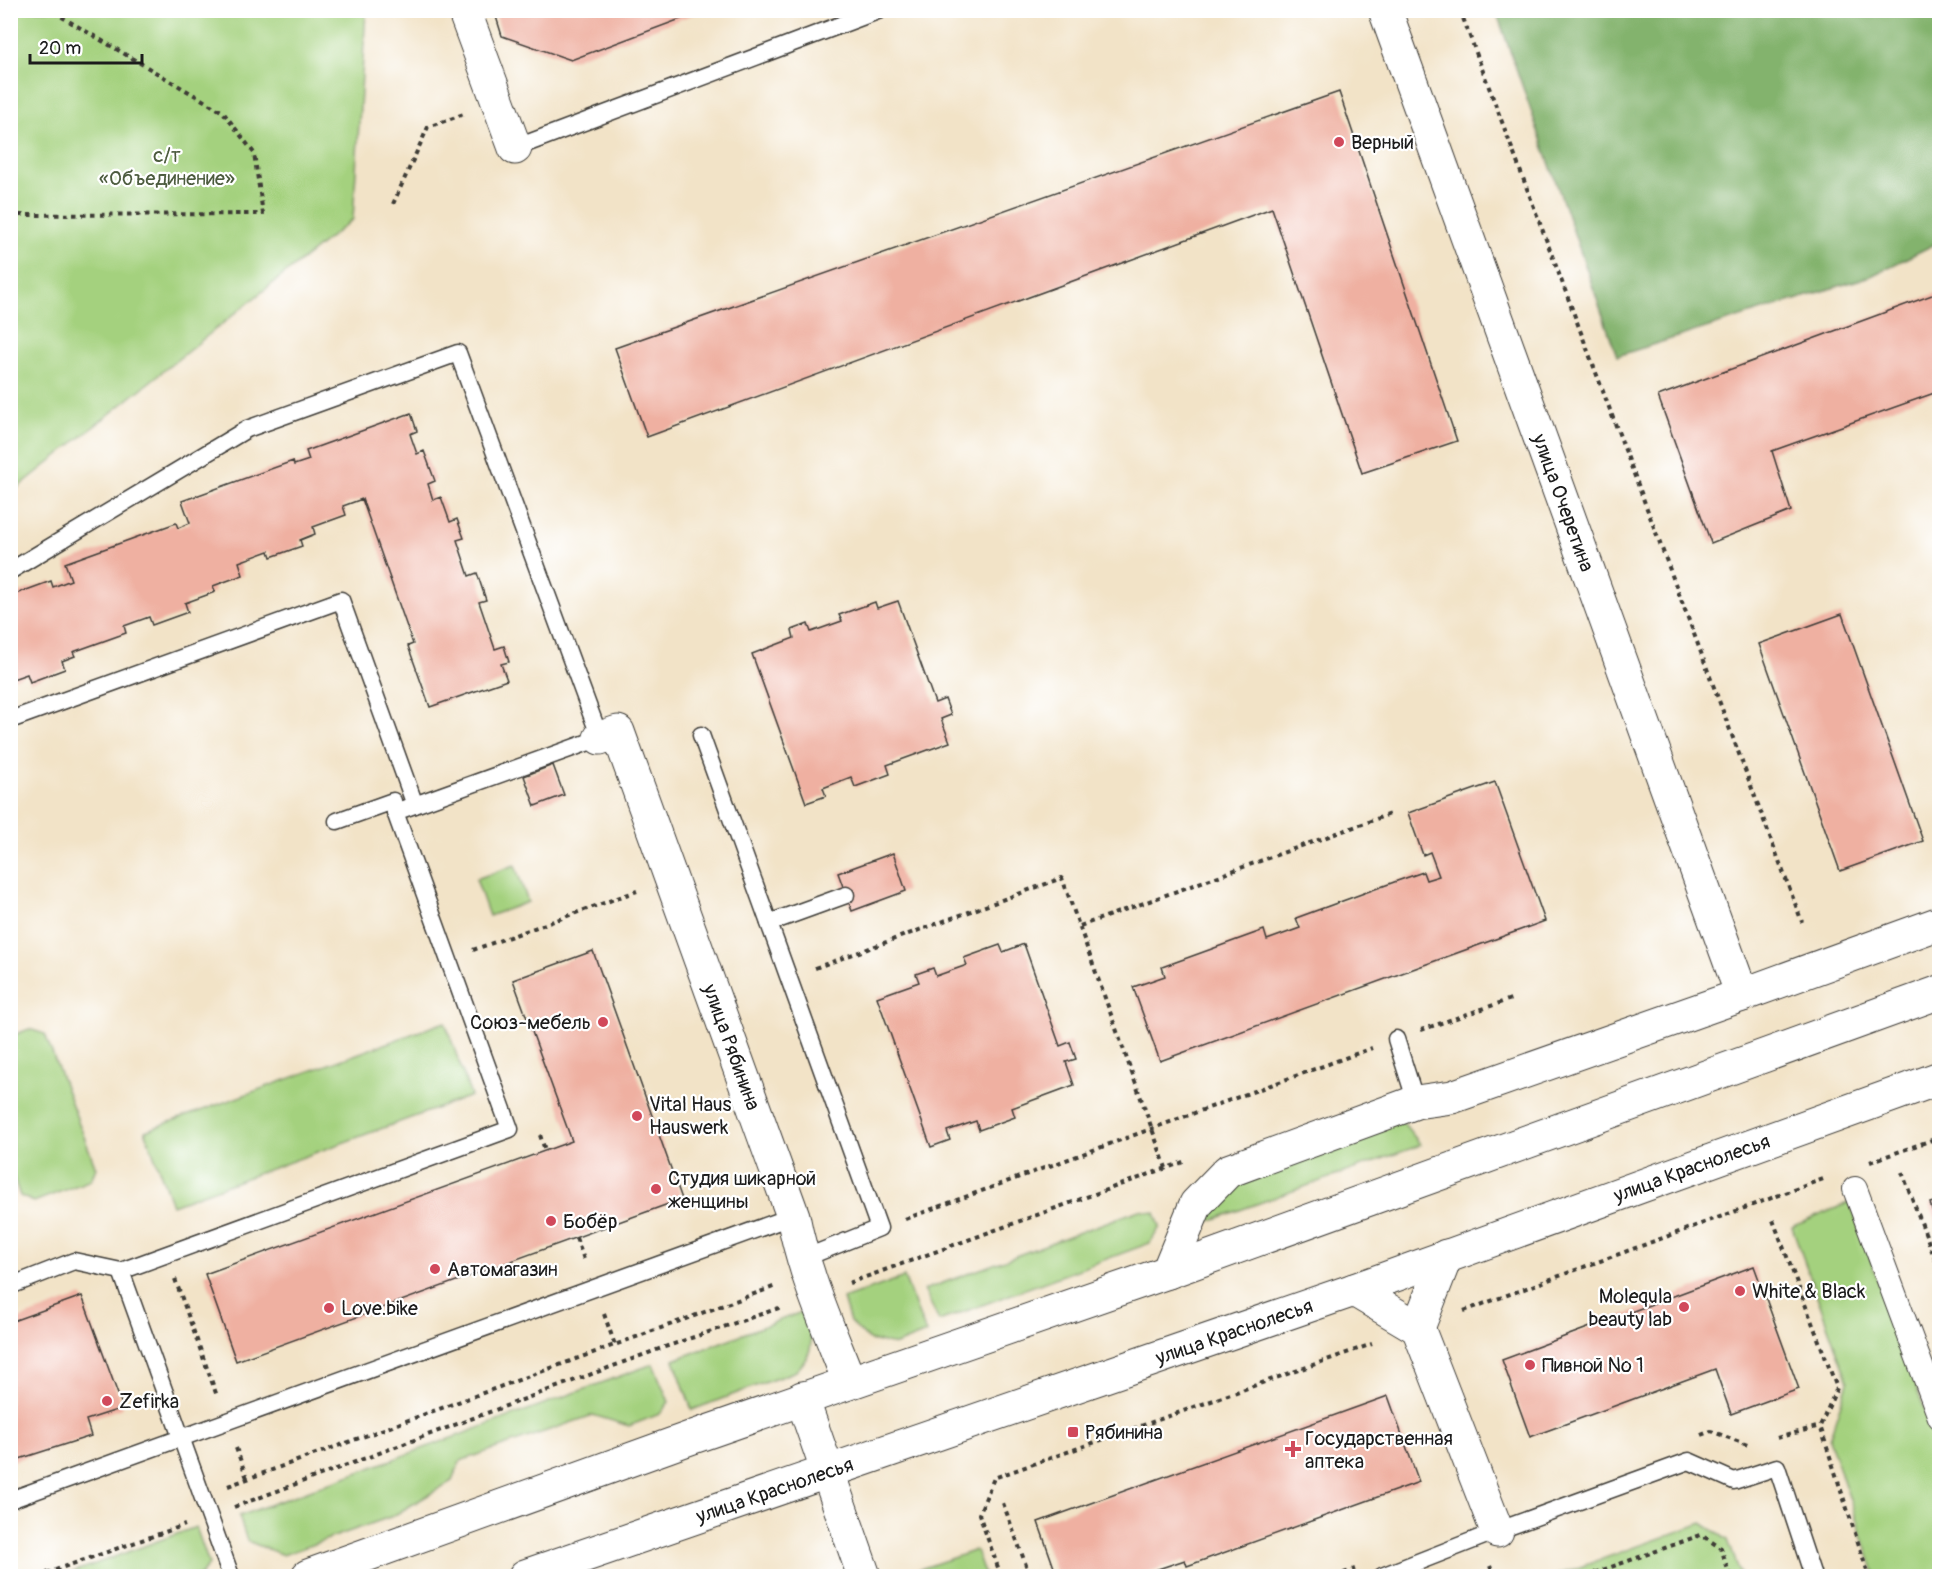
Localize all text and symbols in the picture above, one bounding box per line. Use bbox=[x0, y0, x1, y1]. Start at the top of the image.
scale bar bbox=[30, 27, 142, 65]
text: 20 m bbox=[39, 37, 81, 60]
place label: Верный bbox=[1351, 130, 1414, 155]
marker: Верный bbox=[1332, 135, 1346, 149]
park label: с/т «Объединение» bbox=[99, 143, 235, 191]
street label: улица Очеретина bbox=[1526, 430, 1599, 575]
street label: улица Рябинина bbox=[697, 980, 766, 1114]
place label: Союз-мебель bbox=[470, 1010, 591, 1035]
marker: Союз-мебель bbox=[596, 1015, 610, 1029]
place label: Vital Haus Hauswerk bbox=[649, 1092, 732, 1140]
marker: Vital Haus Hauswerk bbox=[630, 1109, 644, 1123]
street label: улица Краснолесья bbox=[1609, 1129, 1773, 1208]
place label: Студия шикарной женщины bbox=[668, 1166, 816, 1214]
marker: Студия шикарной женщины bbox=[649, 1182, 663, 1196]
place label: Бобёр bbox=[563, 1209, 617, 1234]
marker: Бобёр bbox=[544, 1214, 558, 1228]
place label: Автомагазин bbox=[447, 1257, 558, 1282]
marker: Автомагазин bbox=[428, 1262, 442, 1276]
place label: White & Black bbox=[1752, 1279, 1866, 1304]
place label: Molequla beauty lab bbox=[1589, 1284, 1672, 1332]
marker: White & Black bbox=[1733, 1284, 1747, 1298]
street label: улица Краснолесья bbox=[1151, 1293, 1316, 1371]
place label: Love.bike bbox=[341, 1296, 418, 1321]
marker: Molequla beauty lab bbox=[1677, 1300, 1691, 1314]
marker: Love.bike bbox=[322, 1301, 336, 1315]
place label: Пивной № 1 bbox=[1542, 1353, 1644, 1378]
marker: Пивной № 1 bbox=[1523, 1358, 1537, 1372]
place label: Zefirka bbox=[119, 1389, 179, 1414]
marker: Zefirka bbox=[100, 1394, 114, 1408]
place label: Рябинина bbox=[1085, 1420, 1163, 1445]
marker: Рябинина bbox=[1066, 1425, 1080, 1439]
place label: Государственная аптека bbox=[1305, 1426, 1453, 1474]
marker: Государственная аптека bbox=[1286, 1442, 1300, 1456]
street label: улица Краснолесья bbox=[692, 1452, 857, 1529]

